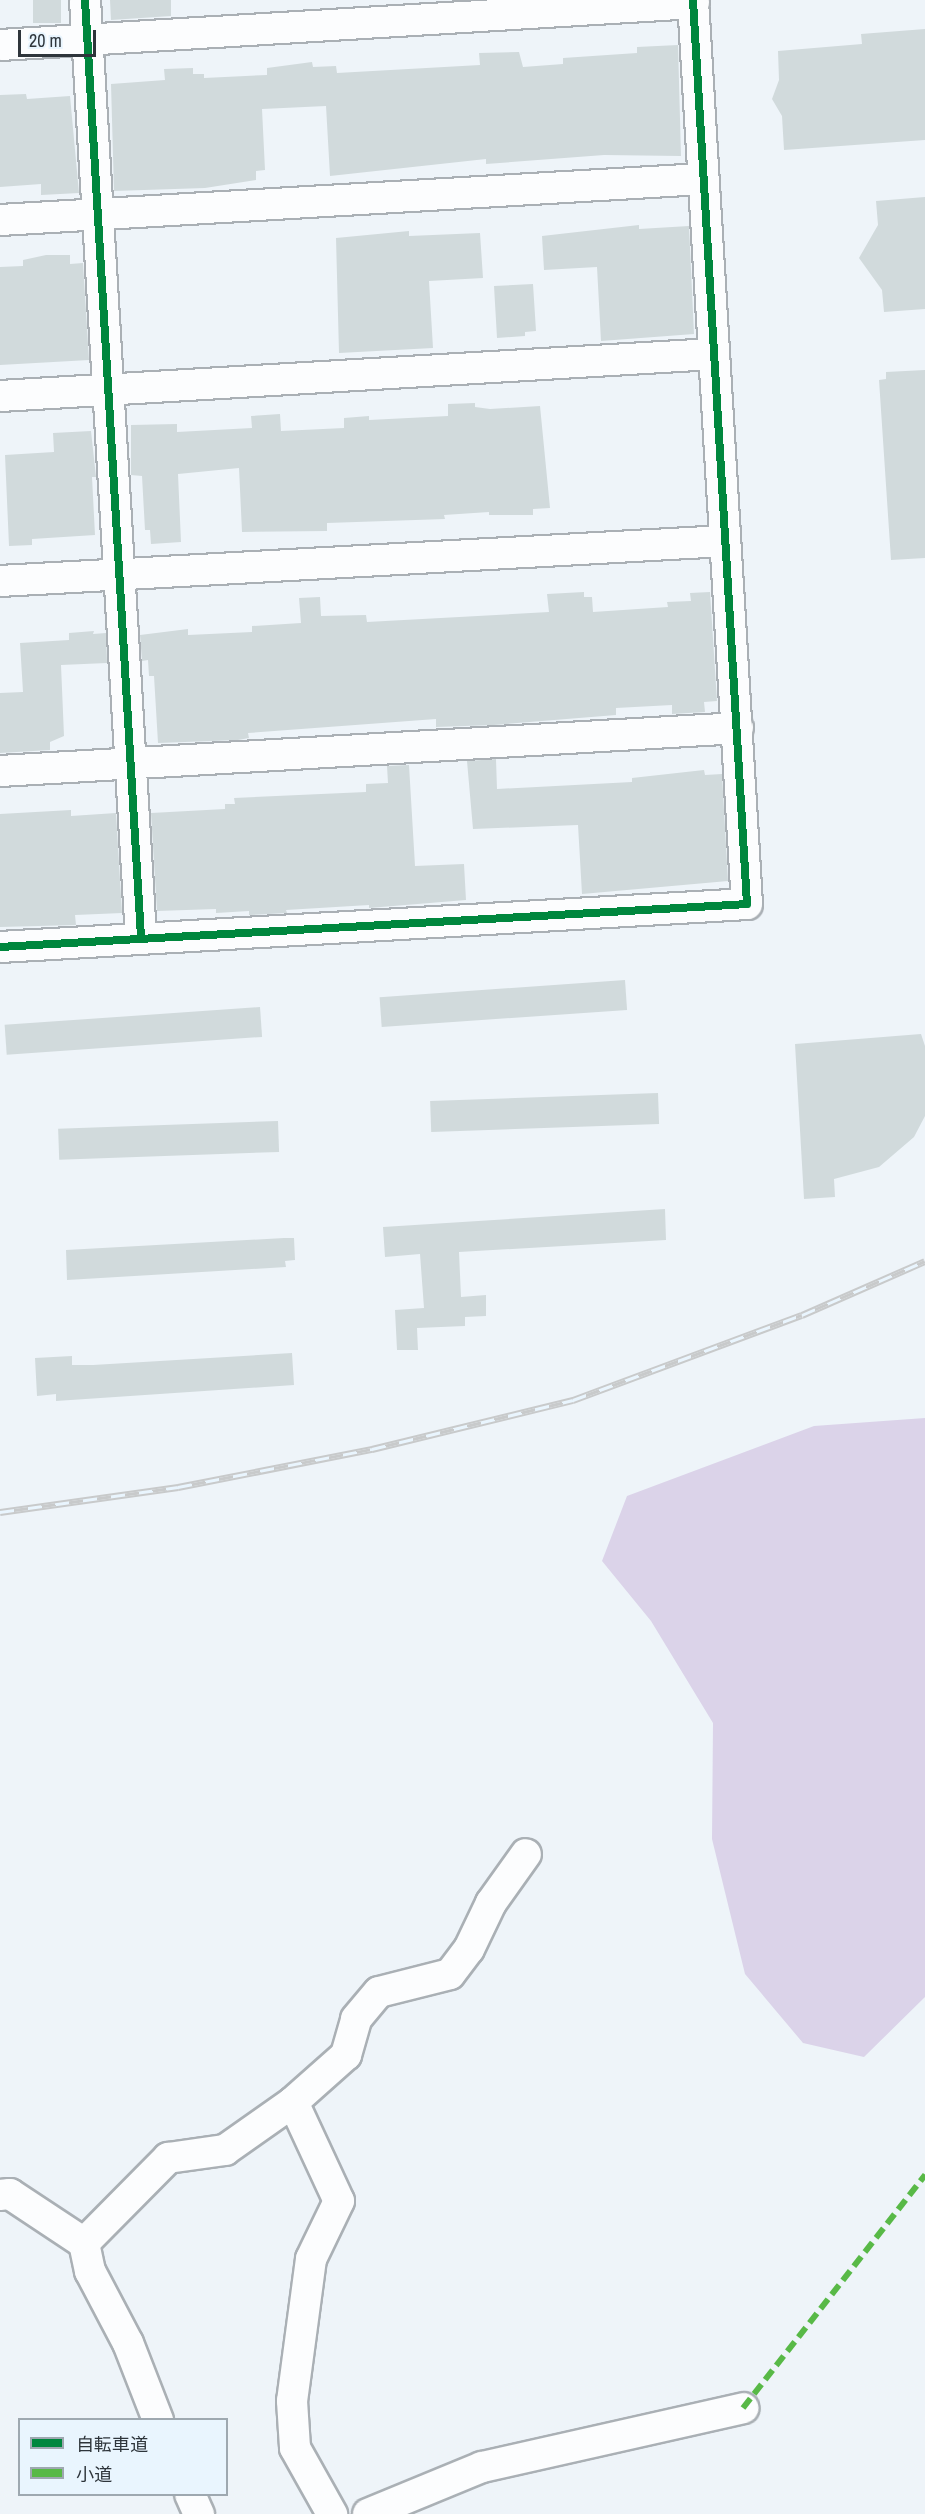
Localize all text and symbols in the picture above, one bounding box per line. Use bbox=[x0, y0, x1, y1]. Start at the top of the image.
scale bar bbox=[21, 18, 99, 56]
text: 20 m bbox=[29, 28, 62, 53]
legend bbox=[18, 2418, 228, 2496]
text: 自転車道 bbox=[76, 2432, 148, 2457]
text: 小道 bbox=[76, 2462, 112, 2487]

